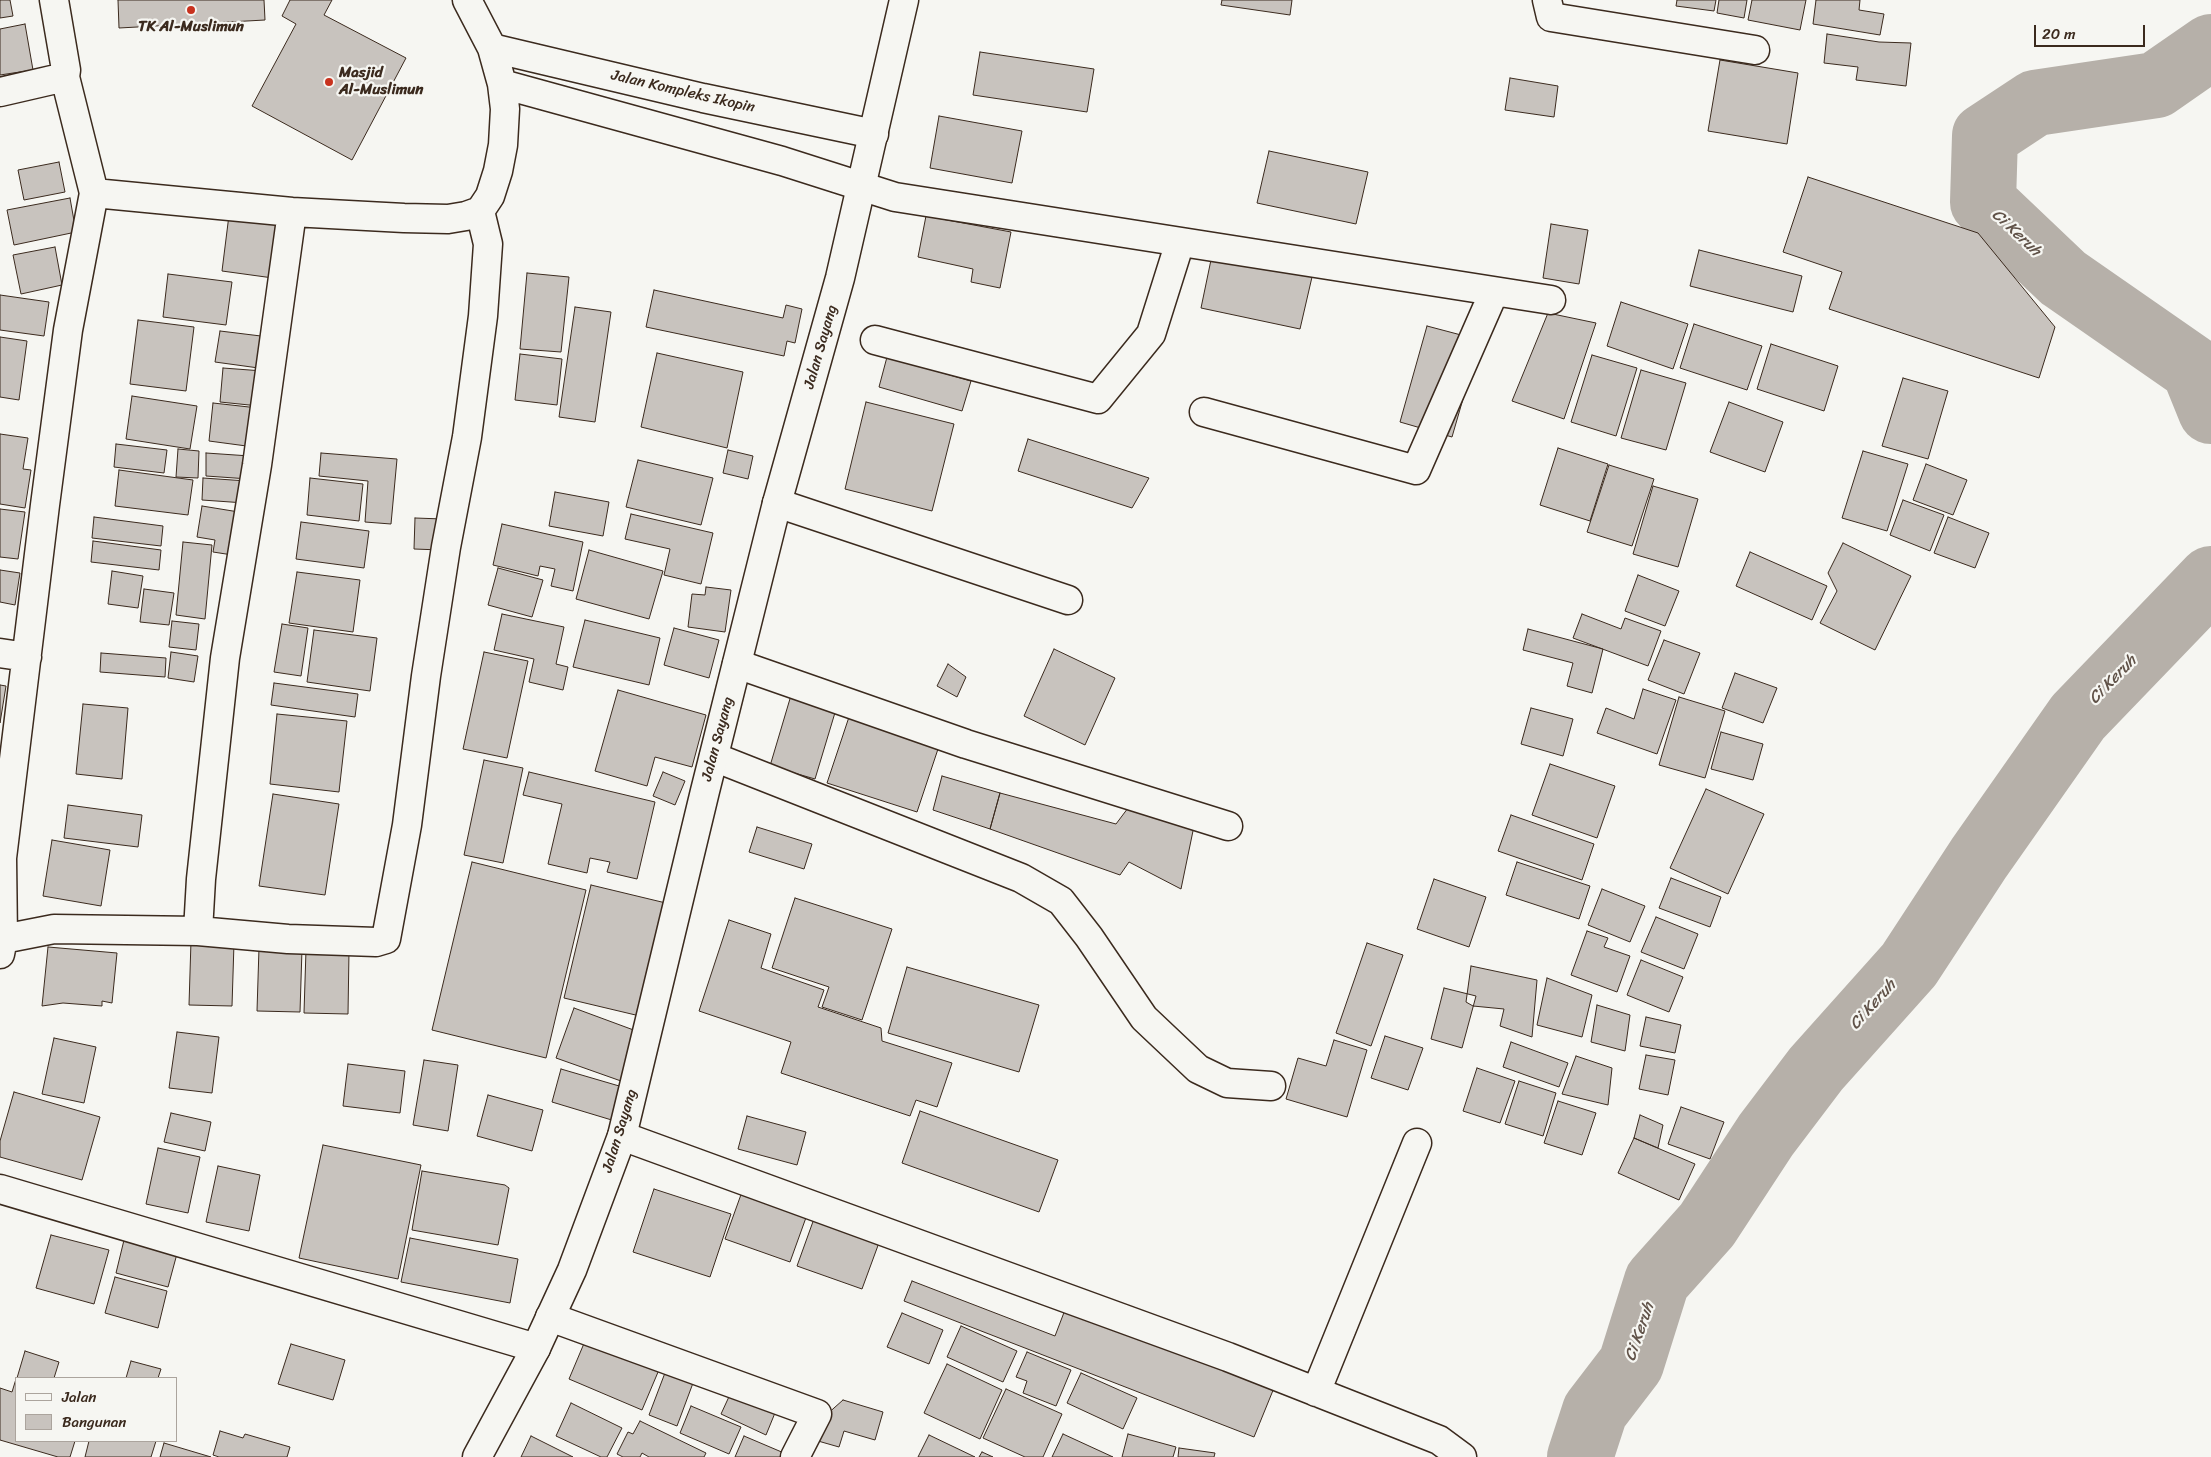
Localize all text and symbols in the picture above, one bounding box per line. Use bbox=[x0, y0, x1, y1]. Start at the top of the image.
marker: TK Al-Muslimun bbox=[185, 4, 197, 16]
scale bar bbox=[2036, 15, 2147, 47]
place label: TK Al-Muslimun bbox=[138, 18, 244, 36]
text: 20 m bbox=[2042, 21, 2076, 47]
place label: Masjid Al-Muslimun bbox=[339, 64, 423, 99]
street label: Jalan Kompleks Ikopin bbox=[609, 67, 757, 117]
marker: Masjid Al-Muslimun bbox=[323, 76, 335, 88]
water label: Ci Keruh bbox=[1988, 206, 2044, 260]
street label: Jalan Sayang bbox=[800, 303, 842, 391]
water label: Ci Keruh bbox=[2085, 652, 2141, 708]
street label: Jalan Sayang bbox=[698, 695, 738, 783]
water label: Ci Keruh bbox=[1846, 976, 1900, 1034]
street label: Jalan Sayang bbox=[599, 1087, 641, 1175]
water label: Ci Keruh bbox=[1621, 1300, 1659, 1364]
legend bbox=[15, 1377, 178, 1442]
text: Jalan bbox=[62, 1384, 96, 1410]
text: Bangunan bbox=[62, 1409, 126, 1435]

